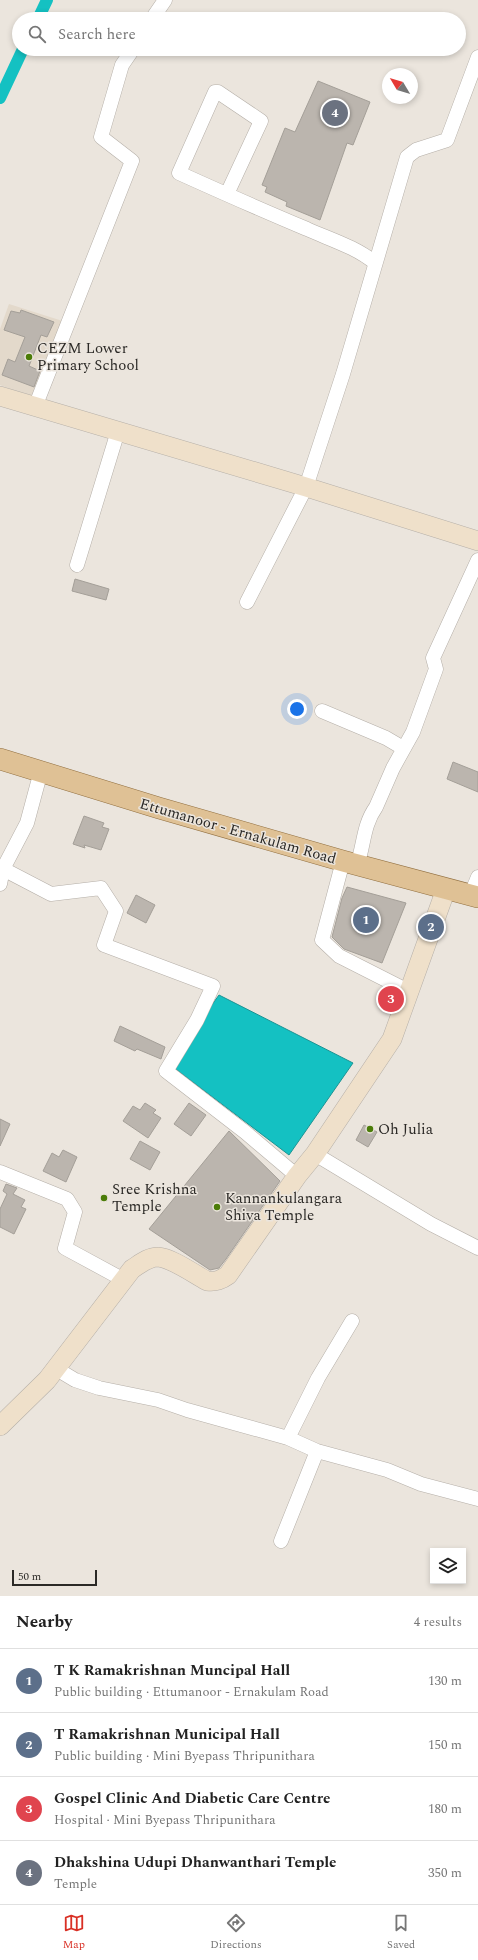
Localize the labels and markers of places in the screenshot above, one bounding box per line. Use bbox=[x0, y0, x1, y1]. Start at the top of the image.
pin: 4 bbox=[322, 98, 348, 128]
place label: CEZM Lower Primary School bbox=[37, 337, 139, 377]
marker: CEZM Lower Primary School bbox=[24, 352, 34, 362]
pin: 1 bbox=[353, 905, 379, 935]
pin: 2 bbox=[418, 912, 444, 942]
pin: 3 bbox=[378, 984, 404, 1014]
place label: Oh Julia bbox=[378, 1118, 434, 1141]
marker: Oh Julia bbox=[365, 1124, 375, 1134]
place label: Sree Krishna Temple bbox=[112, 1178, 197, 1218]
place label: Kannankulangara Shiva Temple bbox=[225, 1187, 343, 1227]
marker: Sree Krishna Temple bbox=[99, 1193, 109, 1203]
marker: Kannankulangara Shiva Temple bbox=[212, 1202, 222, 1212]

